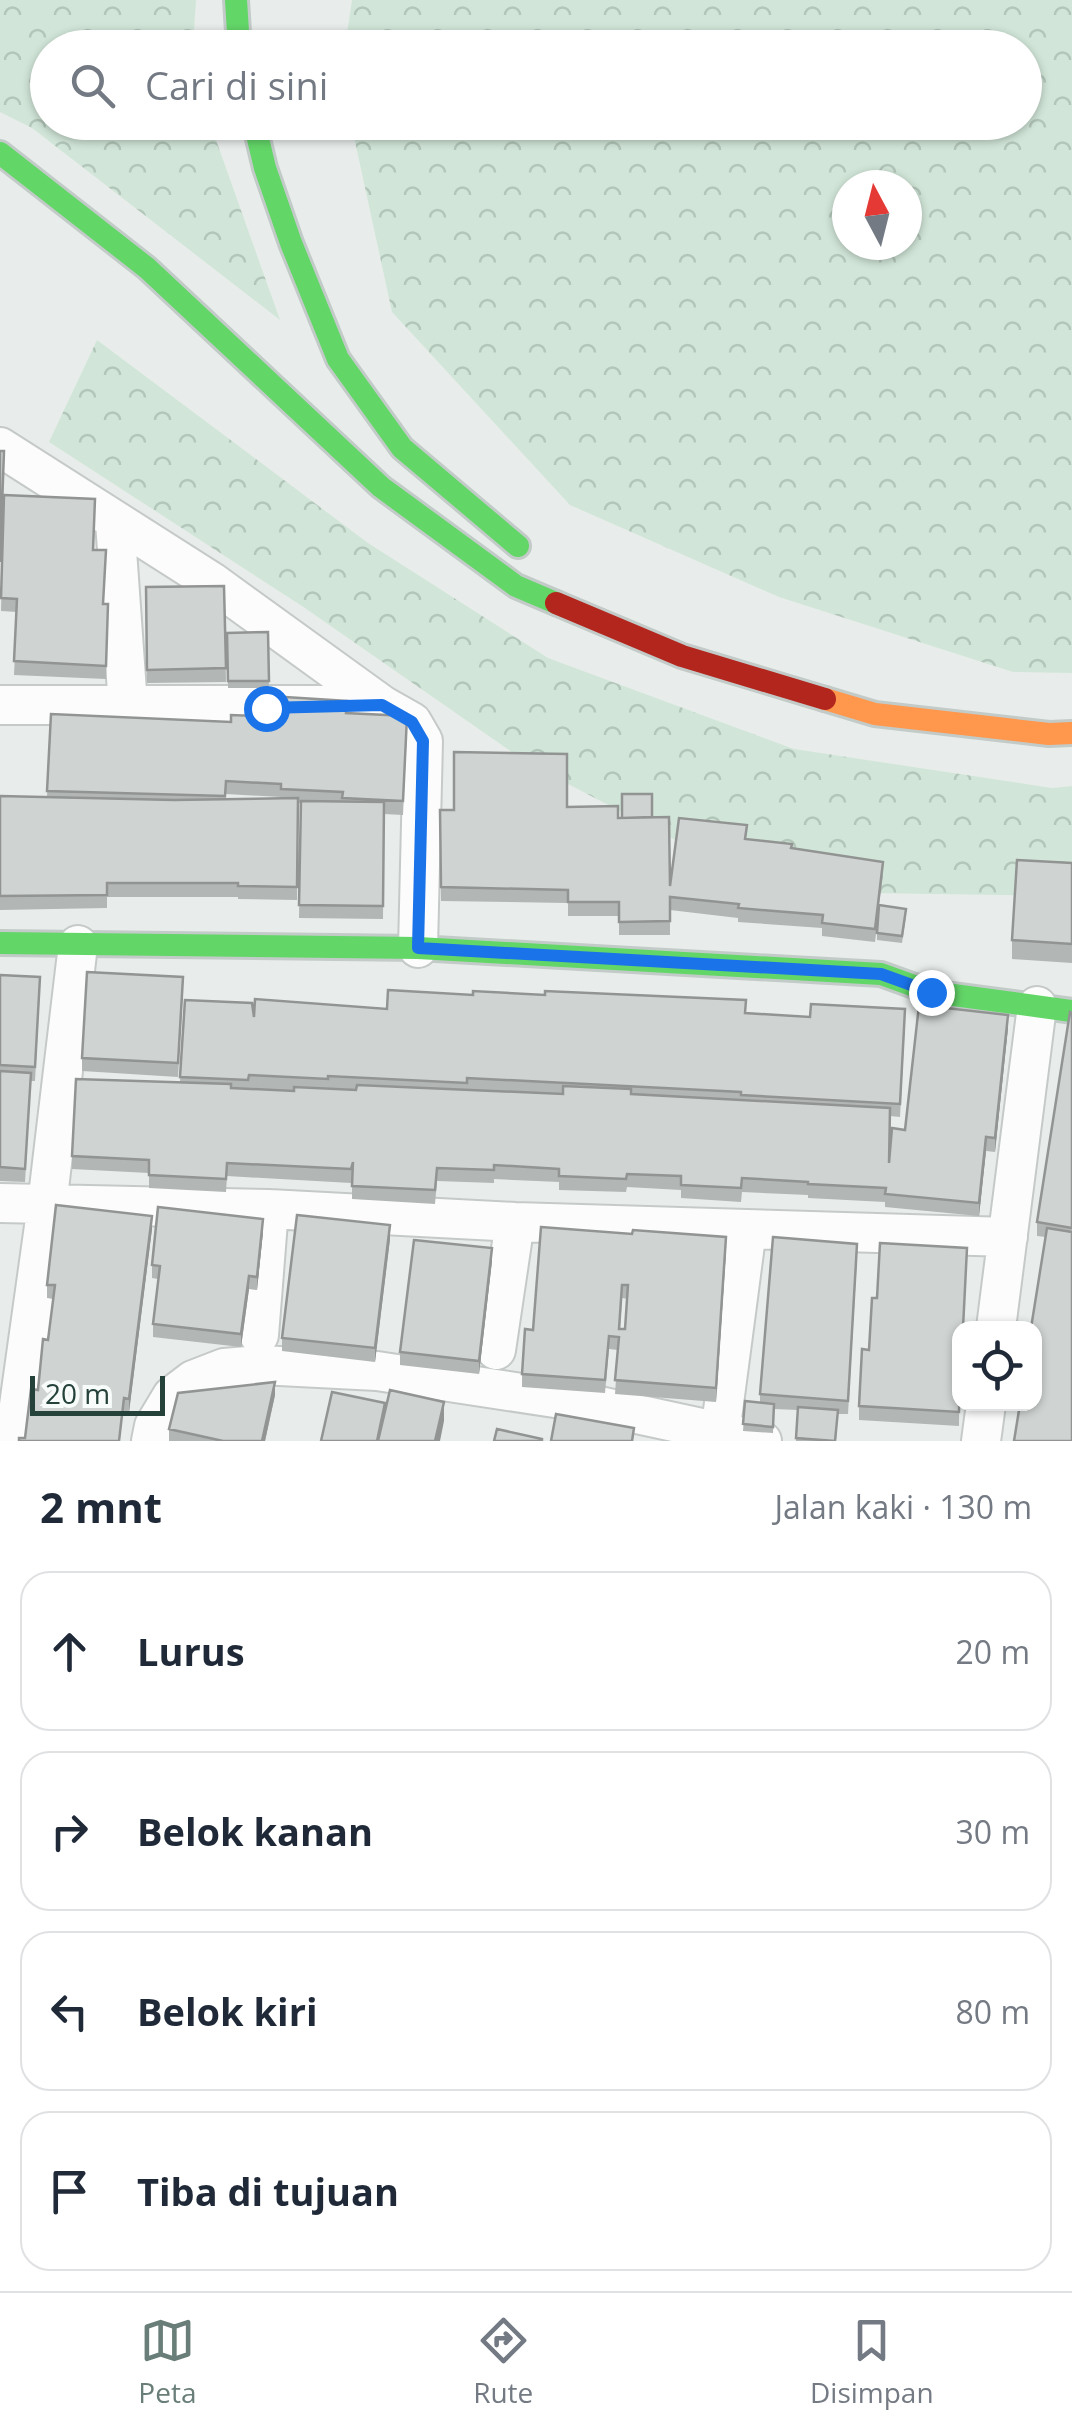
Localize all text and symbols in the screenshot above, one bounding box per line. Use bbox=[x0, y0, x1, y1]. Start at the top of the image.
search box bbox=[30, 30, 1042, 140]
icon: search bbox=[65, 58, 120, 113]
text: Cari di sini bbox=[145, 59, 328, 111]
north arrow bbox=[832, 170, 922, 260]
route start bbox=[244, 686, 290, 732]
route end bbox=[909, 970, 955, 1016]
map controls bbox=[952, 1321, 1042, 1411]
button: locate bbox=[952, 1321, 1042, 1411]
scale bar bbox=[30, 1371, 165, 1416]
text: 20 m bbox=[45, 1374, 110, 1412]
text: 2 mnt bbox=[40, 1478, 162, 1535]
text: Jalan kaki · 130 m bbox=[774, 1485, 1032, 1528]
icon: ahead bbox=[42, 1624, 97, 1679]
text: Lurus bbox=[137, 1625, 245, 1677]
text: 20 m bbox=[955, 1630, 1030, 1673]
icon: right bbox=[42, 1804, 97, 1859]
text: Belok kanan bbox=[137, 1805, 373, 1857]
text: 30 m bbox=[955, 1810, 1030, 1853]
icon: left bbox=[42, 1984, 97, 2039]
text: Belok kiri bbox=[137, 1985, 318, 2037]
text: 80 m bbox=[955, 1990, 1030, 2033]
icon: arrive bbox=[42, 2164, 97, 2219]
text: Tiba di tujuan bbox=[137, 2165, 399, 2217]
tab: Peta bbox=[138, 2313, 196, 2411]
tab: Rute bbox=[473, 2313, 533, 2411]
tab: Disimpan bbox=[810, 2313, 934, 2411]

